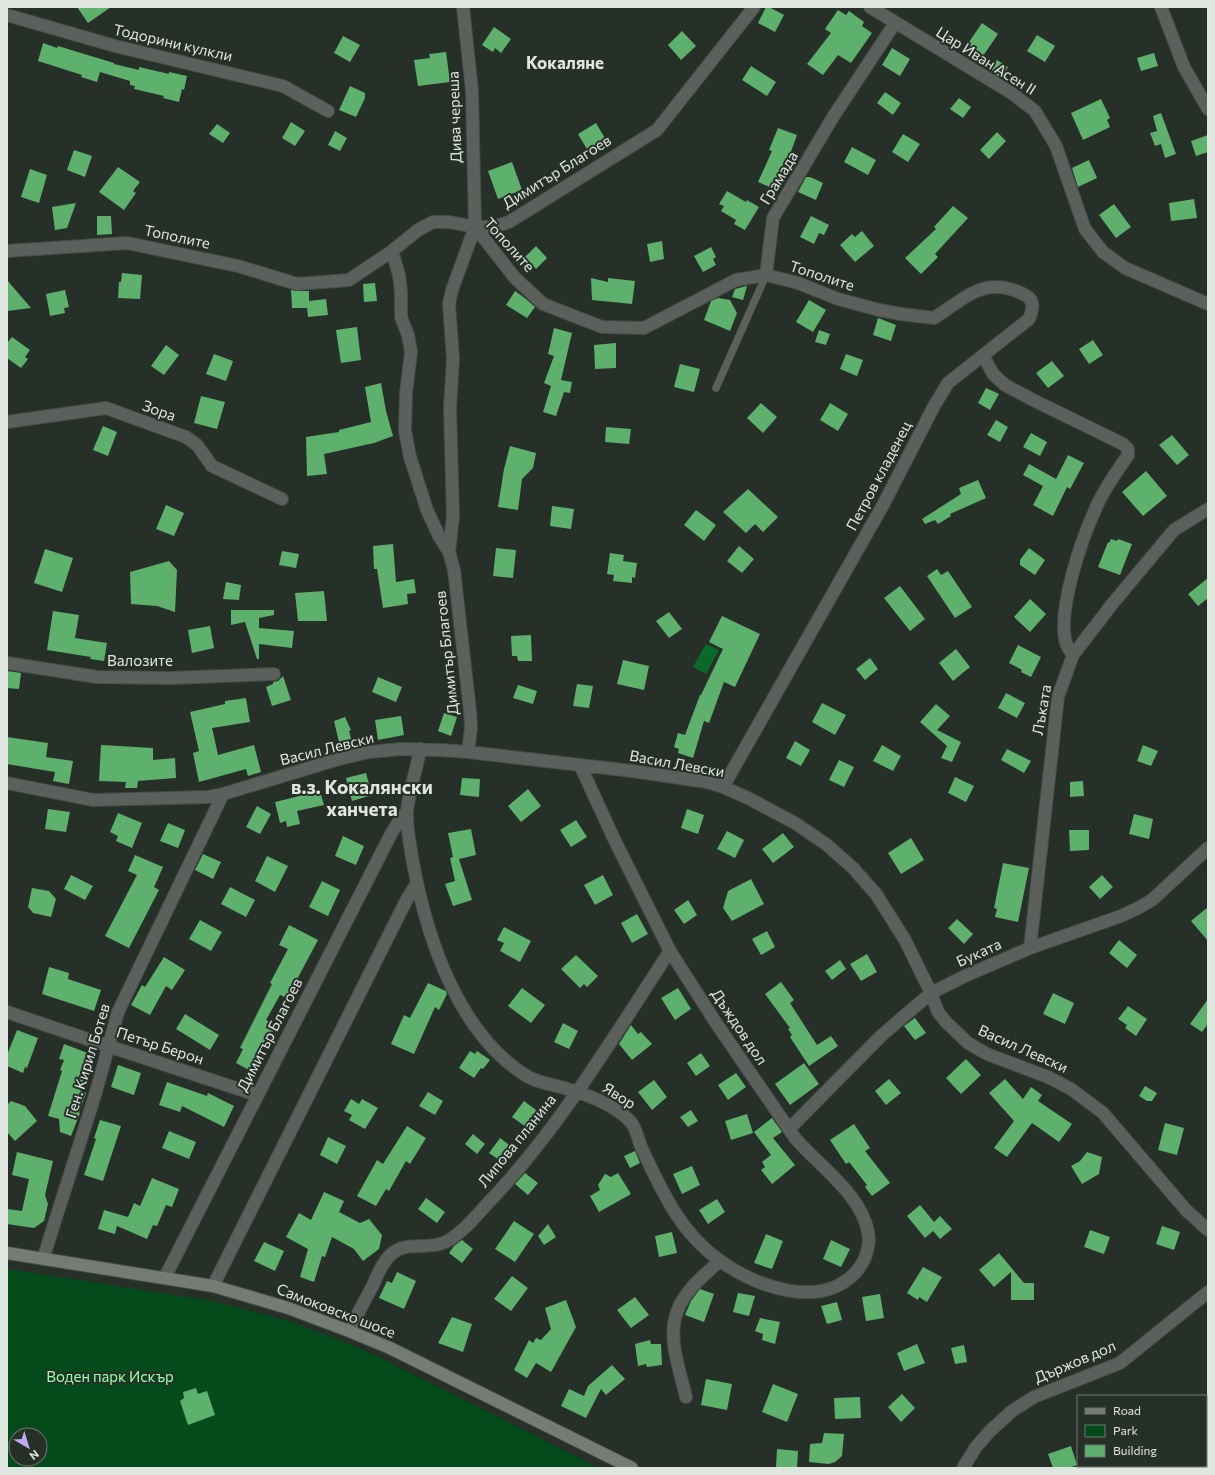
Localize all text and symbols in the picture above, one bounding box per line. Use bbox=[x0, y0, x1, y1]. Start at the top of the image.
street label: Тодорини кулкли bbox=[112, 20, 235, 64]
street label: Цар Иван Асен II bbox=[933, 22, 1040, 98]
district label: Кокаляне bbox=[526, 52, 604, 73]
street label: Дива череша bbox=[443, 71, 465, 163]
street label: Димитър Благоев bbox=[499, 130, 614, 212]
street label: Грамада bbox=[755, 148, 801, 207]
street label: Тополите bbox=[481, 213, 539, 275]
street label: Тополите bbox=[143, 220, 212, 252]
street label: Тополите bbox=[788, 256, 857, 294]
street label: Зора bbox=[140, 396, 178, 424]
street label: Петров кладенец bbox=[842, 418, 915, 533]
street label: Димитър Благоев bbox=[431, 590, 461, 716]
street label: Валозите bbox=[107, 651, 173, 669]
street label: Лъката bbox=[1028, 683, 1054, 737]
street label: Васил Левски bbox=[278, 728, 376, 768]
street label: Васил Левски bbox=[628, 746, 726, 780]
district label: в.з. Кокалянски ханчета bbox=[291, 775, 433, 820]
street label: Буката bbox=[953, 934, 1004, 970]
street label: Димитър Благоев bbox=[233, 975, 305, 1094]
street label: Дъждов дол bbox=[708, 985, 772, 1068]
street label: Ген. Кирил Ботев bbox=[61, 1001, 113, 1120]
street label: Васил Левски bbox=[976, 1020, 1071, 1076]
street label: Петър Берон bbox=[114, 1022, 206, 1068]
street label: Явор bbox=[600, 1078, 639, 1112]
street label: Липова планина bbox=[473, 1090, 559, 1191]
street label: Самоковско шосе bbox=[274, 1279, 398, 1341]
street label: Държов дол bbox=[1031, 1336, 1118, 1386]
park label: Воден парк Искър bbox=[46, 1367, 174, 1385]
legend bbox=[1077, 1395, 1207, 1467]
text: Road bbox=[1113, 1403, 1141, 1417]
text: Park bbox=[1113, 1423, 1139, 1437]
north arrow bbox=[8, 1427, 48, 1467]
text: Building bbox=[1113, 1443, 1157, 1457]
text: N bbox=[27, 1448, 42, 1463]

